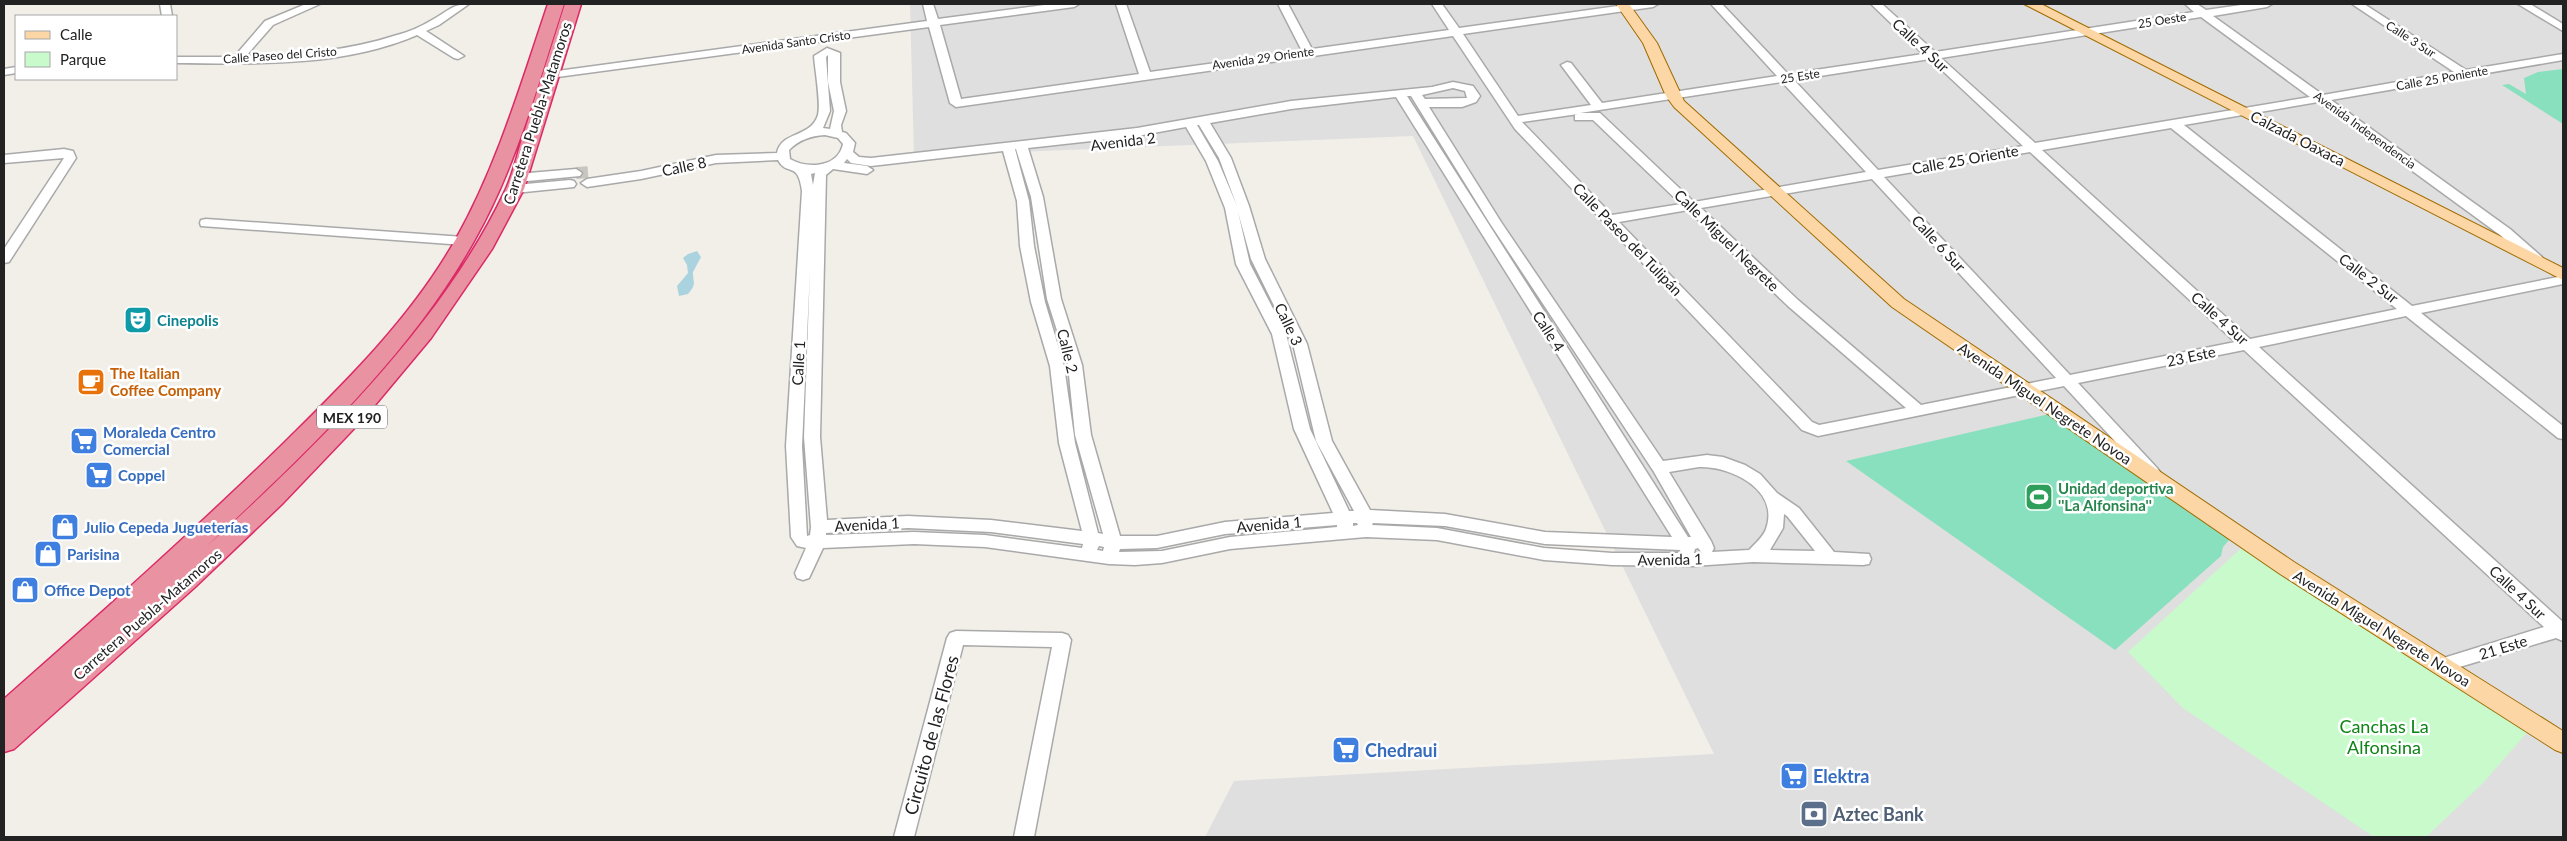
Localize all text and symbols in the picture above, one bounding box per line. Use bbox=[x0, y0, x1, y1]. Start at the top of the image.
street label: 25 Oeste bbox=[2137, 9, 2187, 31]
street label: Calle 4 Sur bbox=[1889, 14, 1953, 76]
legend bbox=[15, 15, 178, 80]
street label: Calle 3 Sur bbox=[2383, 17, 2439, 61]
street label: Carretera Puebla-Matamoros bbox=[499, 19, 575, 207]
text: Calle bbox=[60, 25, 93, 43]
street label: Avenida Santo Cristo bbox=[740, 27, 852, 57]
street label: Avenida 29 Oriente bbox=[1211, 43, 1315, 73]
street label: Calle Paseo del Cristo bbox=[223, 44, 338, 66]
text: Parque bbox=[60, 50, 106, 68]
street label: Calle 25 Poniente bbox=[2395, 63, 2489, 93]
street label: 25 Este bbox=[1779, 65, 1821, 87]
street label: Avenida Independencia bbox=[2311, 88, 2419, 172]
street label: Calzada Oaxaca bbox=[2248, 106, 2348, 170]
street label: Avenida 2 bbox=[1089, 128, 1157, 154]
street label: Calle 25 Oriente bbox=[1910, 141, 2020, 177]
street label: Calle 8 bbox=[660, 153, 708, 179]
street label: Calle Paseo del Tulipán bbox=[1570, 179, 1686, 299]
street label: Calle Miguel Negrete bbox=[1671, 185, 1783, 295]
street label: Calle 6 Sur bbox=[1908, 211, 1970, 275]
street label: Calle 2 Sur bbox=[2336, 249, 2403, 307]
street label: Calle 4 Sur bbox=[2188, 288, 2253, 349]
street label: Calle 3 bbox=[1271, 300, 1307, 348]
theatre icon: Cinepolis bbox=[123, 305, 153, 335]
street label: Calle 4 bbox=[1529, 307, 1569, 355]
place label: Cinepolis bbox=[157, 311, 219, 329]
street label: Calle 2 bbox=[1054, 327, 1082, 375]
street label: Avenida Miguel Negrete Novoa bbox=[1955, 338, 2135, 468]
street label: Calle 1 bbox=[788, 340, 808, 386]
street label: 23 Este bbox=[2165, 342, 2217, 370]
place label: The Italian Coffee Company bbox=[110, 364, 221, 399]
cafe icon: The Italian Coffee Company bbox=[76, 367, 106, 397]
road number: MEX 190 bbox=[317, 406, 387, 428]
place label: Moraleda Centro Comercial bbox=[103, 423, 216, 458]
supermarket icon: Moraleda Centro Comercial bbox=[69, 426, 99, 456]
supermarket icon: Coppel bbox=[84, 460, 114, 490]
place label: Coppel bbox=[118, 466, 165, 484]
place label: Unidad deportiva ''La Alfonsina'' bbox=[2058, 479, 2174, 514]
sports icon: Unidad deportiva ''La Alfonsina'' bbox=[2024, 482, 2054, 512]
shop icon: Julio Cepeda Jugueterías bbox=[50, 512, 80, 542]
street label: Avenida 1 bbox=[1236, 512, 1302, 536]
street label: Avenida 1 bbox=[834, 513, 900, 535]
place label: Julio Cepeda Jugueterías bbox=[84, 518, 249, 536]
shop icon: Parisina bbox=[33, 539, 63, 569]
place label: Parisina bbox=[67, 545, 120, 563]
street label: Carretera Puebla-Matamoros bbox=[69, 545, 225, 683]
street label: Avenida 1 bbox=[1637, 549, 1703, 569]
street label: Calle 4 Sur bbox=[2486, 561, 2550, 623]
street label: Avenida Miguel Negrete Novoa bbox=[2290, 566, 2474, 690]
shop icon: Office Depot bbox=[10, 575, 40, 605]
place label: Office Depot bbox=[44, 581, 131, 599]
street label: 21 Este bbox=[2477, 631, 2529, 663]
street label: Circuito de las Flores bbox=[899, 653, 963, 817]
park label: Canchas La Alfonsina bbox=[2339, 715, 2429, 758]
supermarket icon: Chedraui bbox=[1331, 735, 1361, 765]
place label: Chedraui bbox=[1365, 739, 1437, 761]
supermarket icon: Elektra bbox=[1779, 761, 1809, 791]
place label: Elektra bbox=[1813, 765, 1869, 787]
bank icon: Aztec Bank bbox=[1799, 799, 1829, 829]
place label: Aztec Bank bbox=[1832, 803, 1924, 825]

